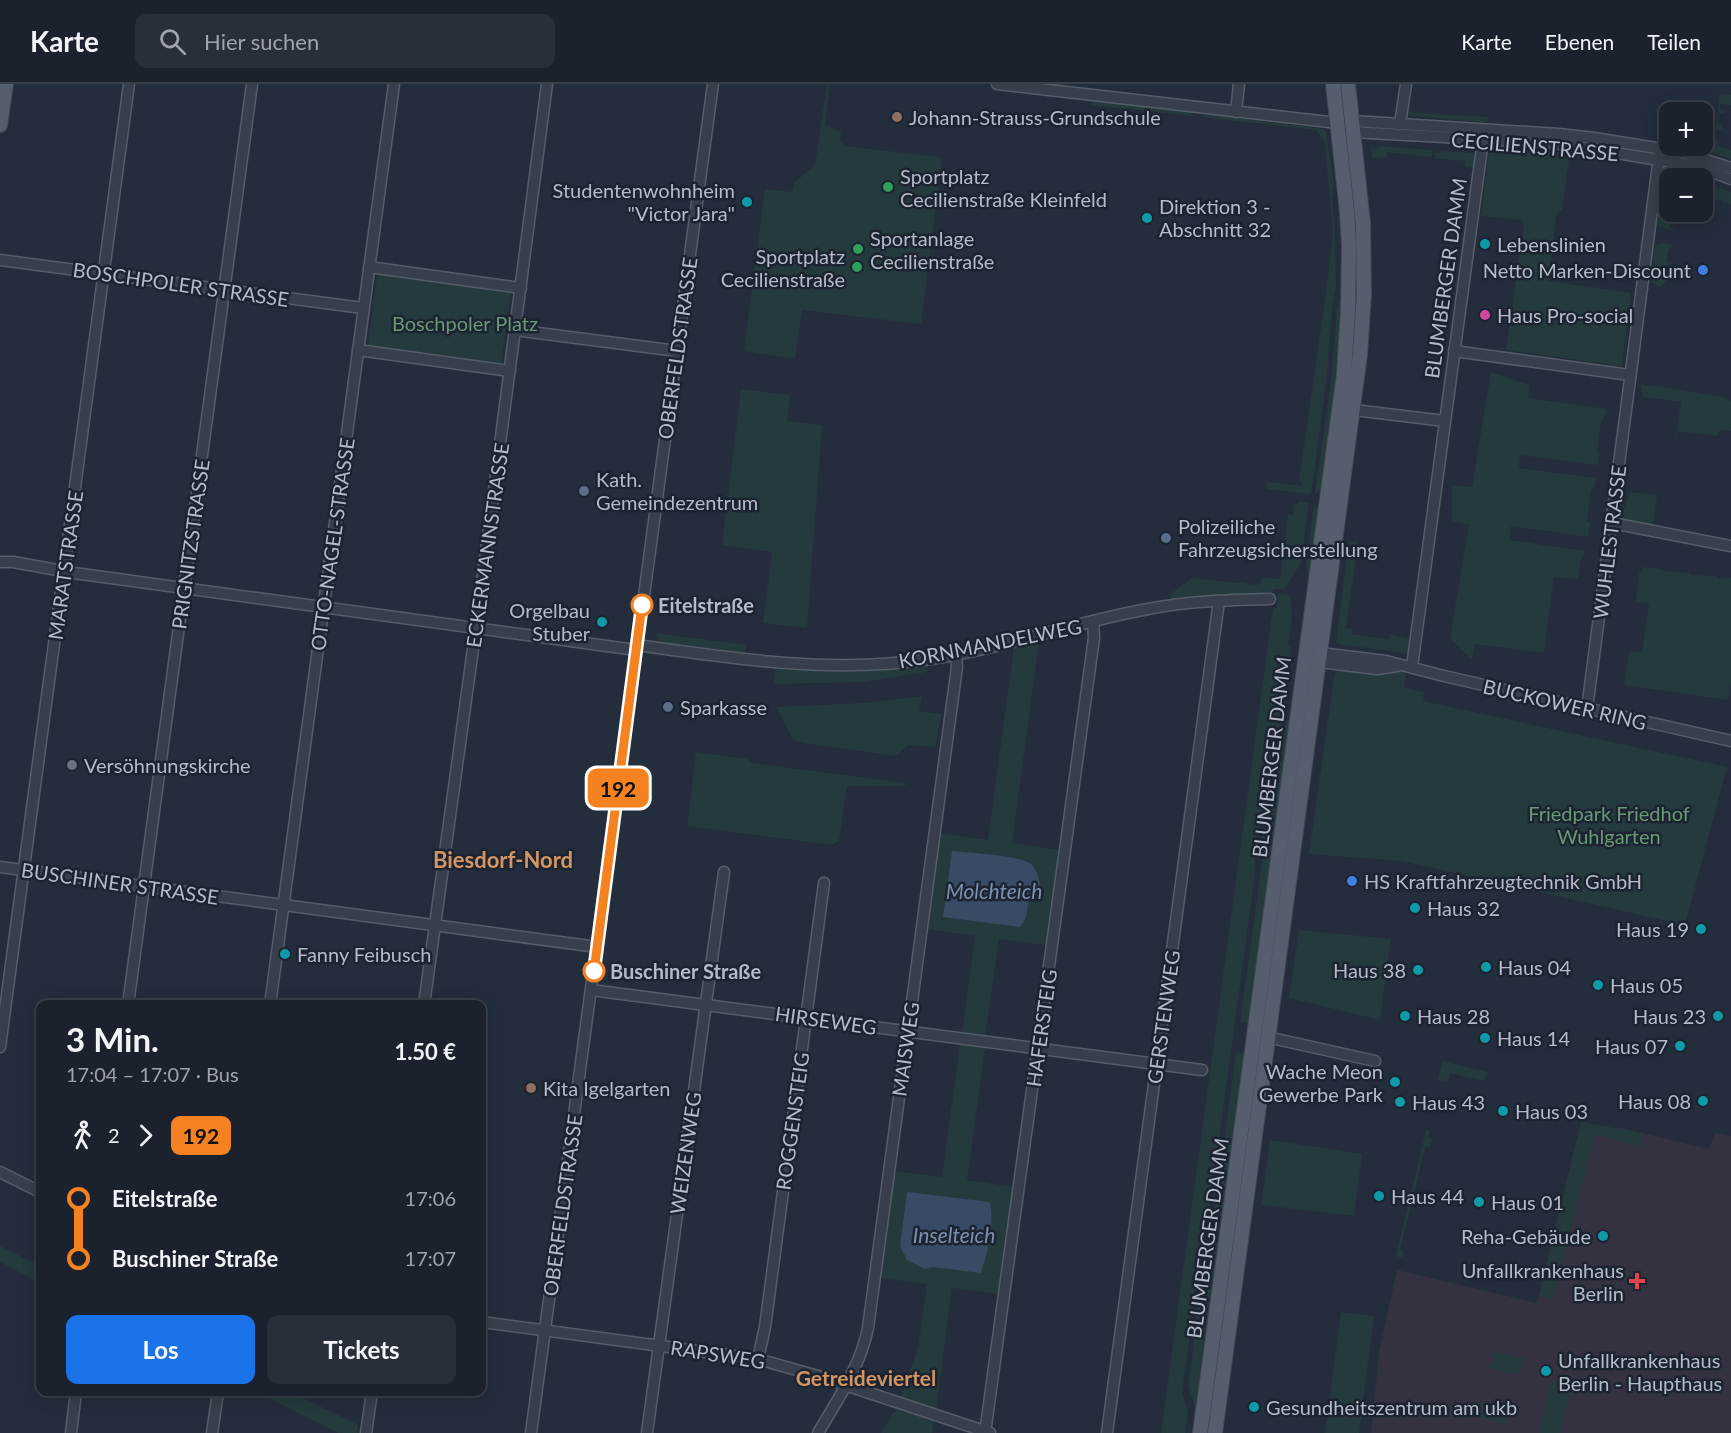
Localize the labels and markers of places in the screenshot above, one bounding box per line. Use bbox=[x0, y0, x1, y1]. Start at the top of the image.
place label: Johann-Strauss-Grundschule bbox=[909, 105, 1161, 129]
marker: Johann-Strauss-Grundschule bbox=[890, 110, 904, 124]
place label: Sportplatz Cecilienstraße Kleinfeld bbox=[900, 164, 1107, 211]
place label: Studentenwohnheim "Victor Jara" bbox=[553, 178, 735, 225]
marker: Sportplatz Cecilienstraße Kleinfeld bbox=[881, 180, 895, 194]
place label: Direktion 3 - Abschnitt 32 bbox=[1159, 194, 1271, 241]
marker: Studentenwohnheim "Victor Jara" bbox=[740, 195, 754, 209]
marker: Direktion 3 - Abschnitt 32 bbox=[1140, 211, 1154, 225]
place label: Sportanlage Cecilienstraße bbox=[870, 226, 994, 273]
place label: Lebenslinien bbox=[1497, 232, 1606, 256]
marker: Lebenslinien bbox=[1478, 237, 1492, 251]
marker: Sportanlage Cecilienstraße bbox=[851, 242, 865, 256]
place label: Sportplatz Cecilienstraße bbox=[721, 244, 845, 291]
place label: Netto Marken-Discount bbox=[1483, 258, 1691, 282]
marker: Sportplatz Cecilienstraße bbox=[850, 260, 864, 274]
marker: Netto Marken-Discount bbox=[1696, 263, 1710, 277]
place label: Haus Pro-social bbox=[1497, 303, 1633, 327]
marker: Haus Pro-social bbox=[1478, 308, 1492, 322]
place label: Kath. Gemeindezentrum bbox=[596, 467, 758, 514]
marker: Kath. Gemeindezentrum bbox=[577, 484, 591, 498]
place label: Polizeiliche Fahrzeugsicherstellung bbox=[1178, 514, 1378, 561]
marker: Polizeiliche Fahrzeugsicherstellung bbox=[1159, 531, 1173, 545]
place label: Eitelstraße bbox=[658, 593, 754, 617]
marker: Eitelstraße bbox=[631, 594, 653, 616]
place label: Orgelbau Stuber bbox=[509, 598, 591, 645]
marker: Orgelbau Stuber bbox=[595, 615, 609, 629]
place label: Sparkasse bbox=[680, 695, 767, 719]
marker: Sparkasse bbox=[661, 700, 675, 714]
place label: Versöhnungskirche bbox=[84, 753, 251, 777]
marker: Versöhnungskirche bbox=[65, 758, 79, 772]
place label: HS Kraftfahrzeugtechnik GmbH bbox=[1364, 869, 1642, 893]
marker: HS Kraftfahrzeugtechnik GmbH bbox=[1345, 874, 1359, 888]
place label: Haus 32 bbox=[1427, 896, 1500, 920]
marker: Haus 32 bbox=[1408, 901, 1422, 915]
place label: Haus 19 bbox=[1616, 917, 1689, 941]
marker: Haus 19 bbox=[1694, 922, 1708, 936]
place label: Fanny Feibusch bbox=[297, 942, 431, 966]
marker: Fanny Feibusch bbox=[278, 947, 292, 961]
place label: Haus 04 bbox=[1498, 955, 1571, 979]
place label: Haus 38 bbox=[1333, 958, 1406, 982]
place label: Buschiner Straße bbox=[610, 959, 761, 983]
marker: Buschiner Straße bbox=[583, 960, 605, 982]
marker: Haus 04 bbox=[1479, 960, 1493, 974]
marker: Haus 38 bbox=[1411, 963, 1425, 977]
place label: Haus 05 bbox=[1610, 973, 1683, 997]
marker: Haus 05 bbox=[1591, 978, 1605, 992]
place label: Haus 28 bbox=[1417, 1004, 1490, 1028]
place label: Haus 23 bbox=[1633, 1004, 1706, 1028]
marker: Haus 28 bbox=[1398, 1009, 1412, 1023]
marker: Haus 23 bbox=[1711, 1009, 1725, 1023]
place label: Haus 14 bbox=[1497, 1026, 1570, 1050]
marker: Haus 14 bbox=[1478, 1031, 1492, 1045]
place label: Haus 07 bbox=[1595, 1034, 1668, 1058]
marker: Haus 07 bbox=[1673, 1039, 1687, 1053]
place label: Wache Meon Gewerbe Park bbox=[1259, 1059, 1384, 1106]
marker: Wache Meon Gewerbe Park bbox=[1388, 1075, 1402, 1089]
place label: Kita Igelgarten bbox=[543, 1076, 671, 1100]
marker: Kita Igelgarten bbox=[524, 1081, 538, 1095]
place label: Haus 08 bbox=[1618, 1089, 1691, 1113]
place label: Haus 43 bbox=[1412, 1090, 1485, 1114]
marker: Haus 08 bbox=[1696, 1094, 1710, 1108]
marker: Haus 43 bbox=[1393, 1095, 1407, 1109]
place label: Haus 03 bbox=[1515, 1099, 1588, 1123]
marker: Haus 03 bbox=[1496, 1104, 1510, 1118]
place label: Haus 44 bbox=[1391, 1184, 1464, 1208]
marker: Haus 44 bbox=[1372, 1189, 1386, 1203]
place label: Haus 01 bbox=[1491, 1190, 1564, 1214]
marker: Haus 01 bbox=[1472, 1195, 1486, 1209]
place label: Reha-Gebäude bbox=[1461, 1224, 1591, 1248]
marker: Reha-Gebäude bbox=[1596, 1229, 1610, 1243]
place label: Unfallkrankenhaus Berlin bbox=[1462, 1258, 1624, 1305]
marker: Unfallkrankenhaus Berlin bbox=[1628, 1272, 1646, 1290]
place label: Unfallkrankenhaus Berlin - Haupthaus bbox=[1558, 1348, 1722, 1395]
marker: Unfallkrankenhaus Berlin - Haupthaus bbox=[1539, 1364, 1553, 1378]
place label: Gesundheitszentrum am ukb bbox=[1266, 1395, 1517, 1419]
marker: Gesundheitszentrum am ukb bbox=[1247, 1400, 1261, 1414]

